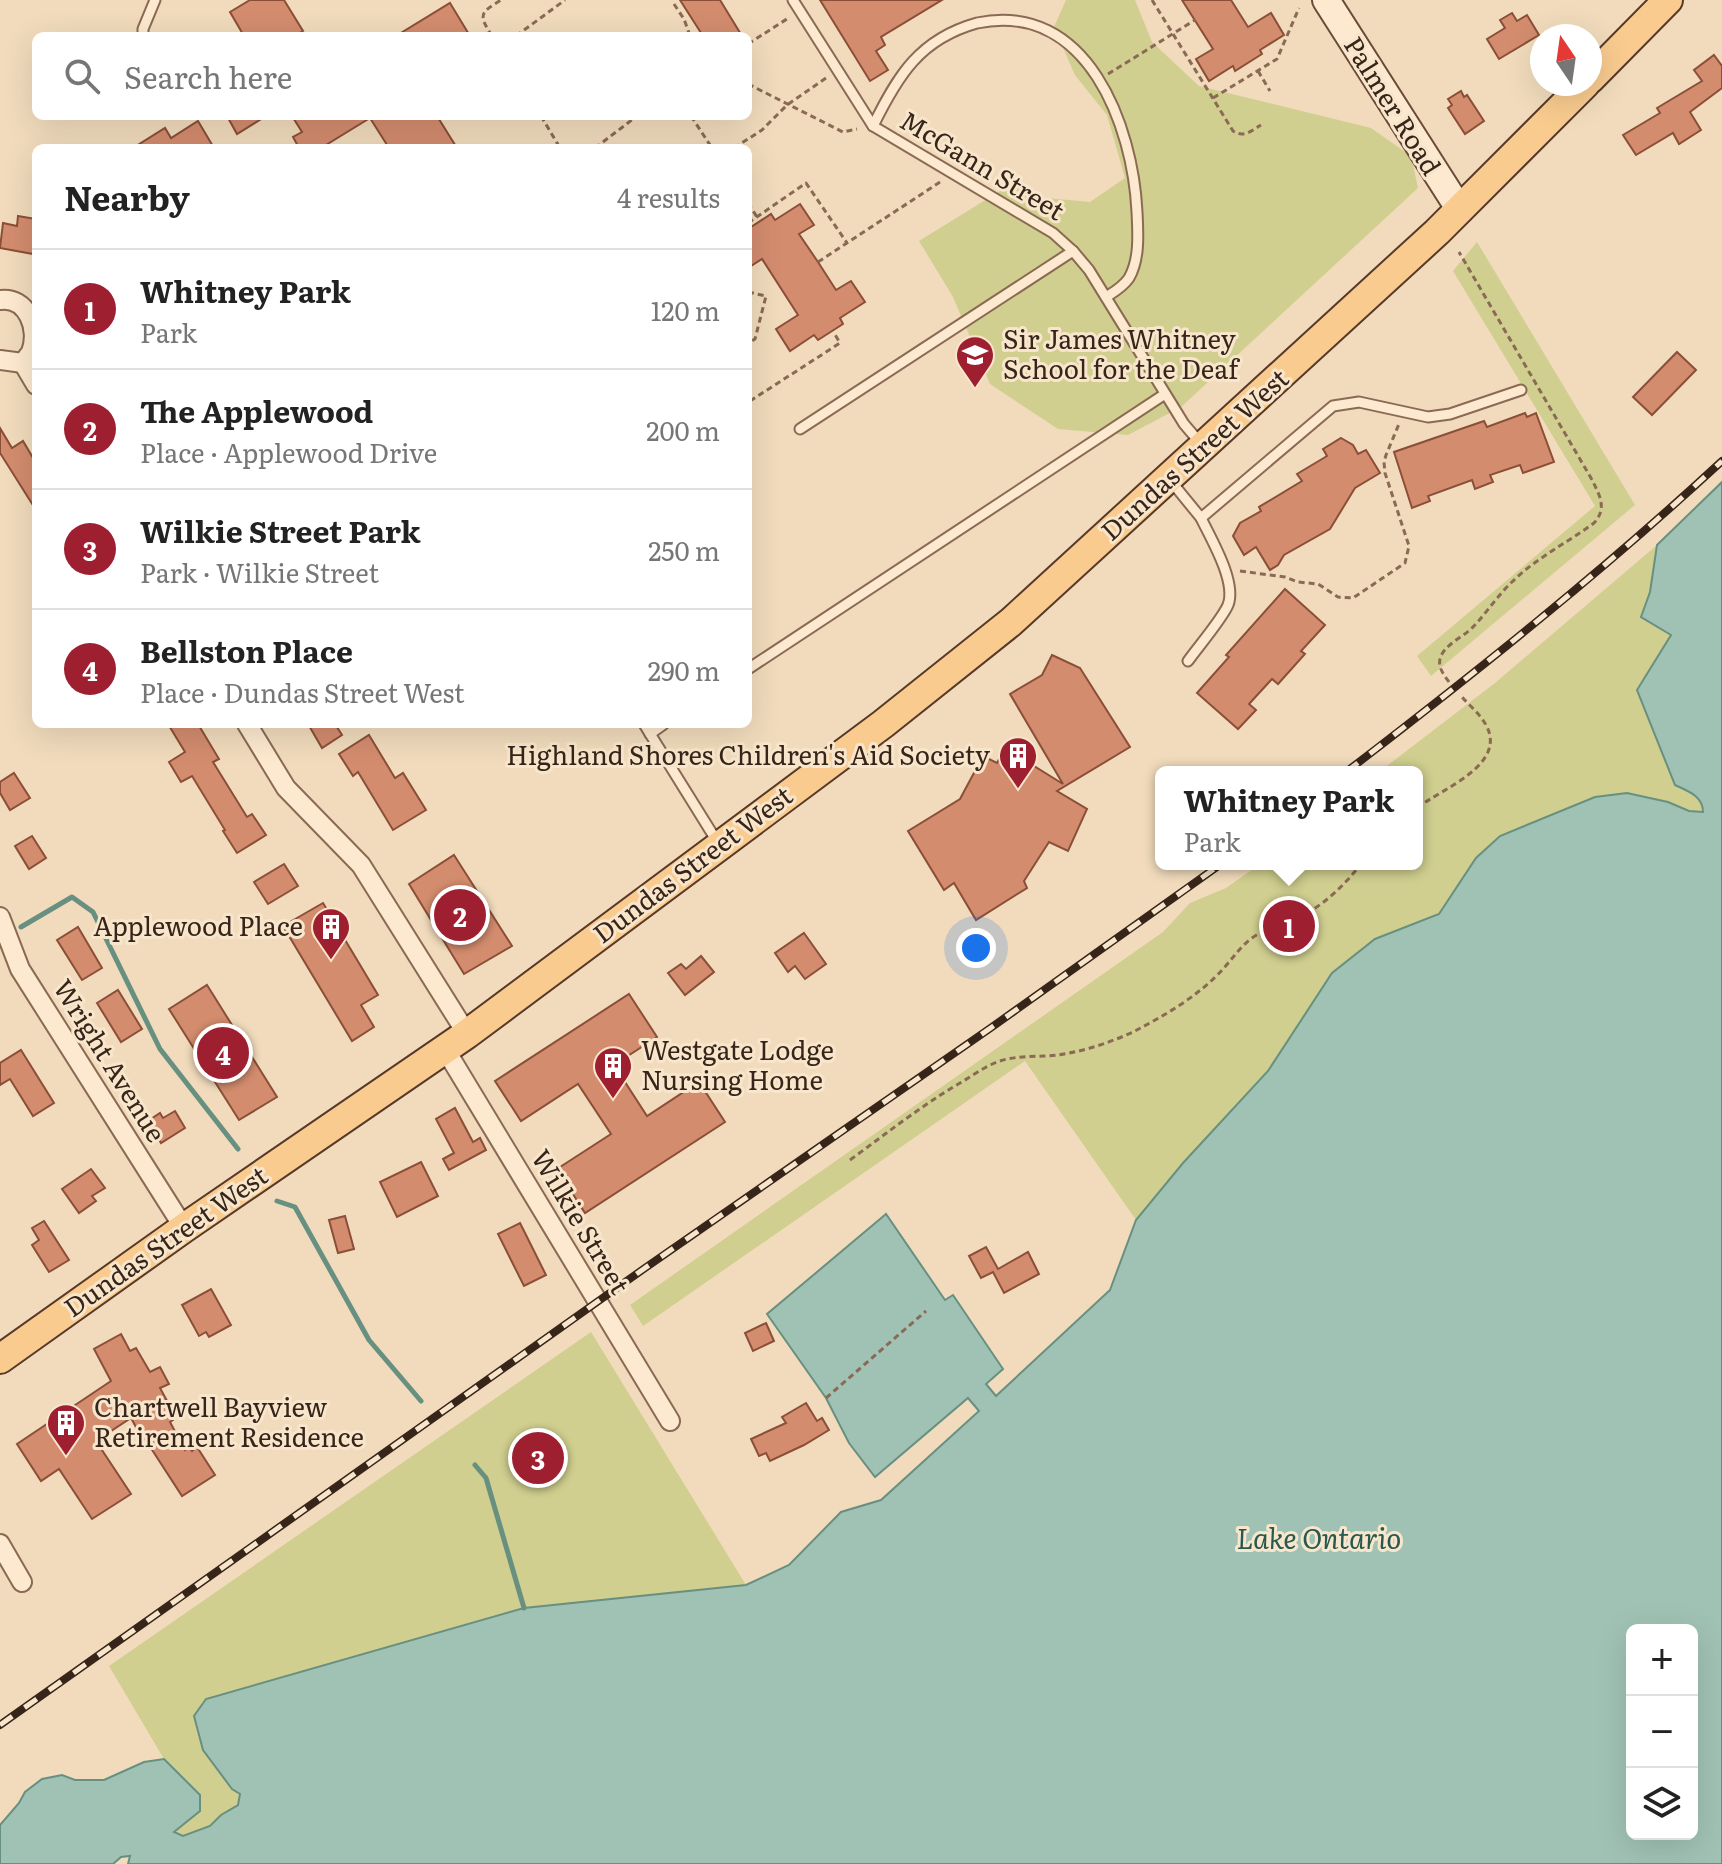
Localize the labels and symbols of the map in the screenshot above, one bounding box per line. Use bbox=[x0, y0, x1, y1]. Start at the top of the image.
north arrow bbox=[1530, 24, 1602, 96]
street label: Palmer Road bbox=[1336, 28, 1452, 182]
street label: McGann Street bbox=[894, 99, 1073, 229]
place label: Sir James Whitney School for the Deaf bbox=[1003, 318, 1240, 387]
school or university icon: Sir James Whitney School for the Deaf bbox=[954, 334, 996, 389]
street label: Dundas Street West bbox=[1091, 358, 1296, 548]
place label: Highland Shores Children's Aid Society bbox=[506, 734, 990, 773]
building icon: Highland Shores Children's Aid Society bbox=[997, 735, 1039, 790]
street label: Dundas Street West bbox=[584, 775, 800, 951]
pin: 2 bbox=[434, 885, 486, 945]
pin: 1 bbox=[1263, 896, 1315, 956]
place label: Applewood Place bbox=[93, 905, 303, 944]
building icon: Applewood Place bbox=[310, 906, 352, 961]
your location bbox=[956, 928, 996, 968]
street label: Wright Avenue bbox=[45, 971, 177, 1149]
pin: 4 bbox=[197, 1023, 249, 1083]
place label: Westgate Lodge Nursing Home bbox=[641, 1029, 834, 1098]
building icon: Westgate Lodge Nursing Home bbox=[592, 1045, 634, 1100]
street label: Wilkie Street bbox=[524, 1141, 641, 1301]
street label: Dundas Street West bbox=[55, 1155, 275, 1325]
place label: Chartwell Bayview Retirement Residence bbox=[94, 1386, 364, 1455]
building icon: Chartwell Bayview Retirement Residence bbox=[45, 1402, 87, 1457]
pin: 3 bbox=[512, 1428, 564, 1488]
water label: Lake Ontario bbox=[1237, 1516, 1401, 1558]

